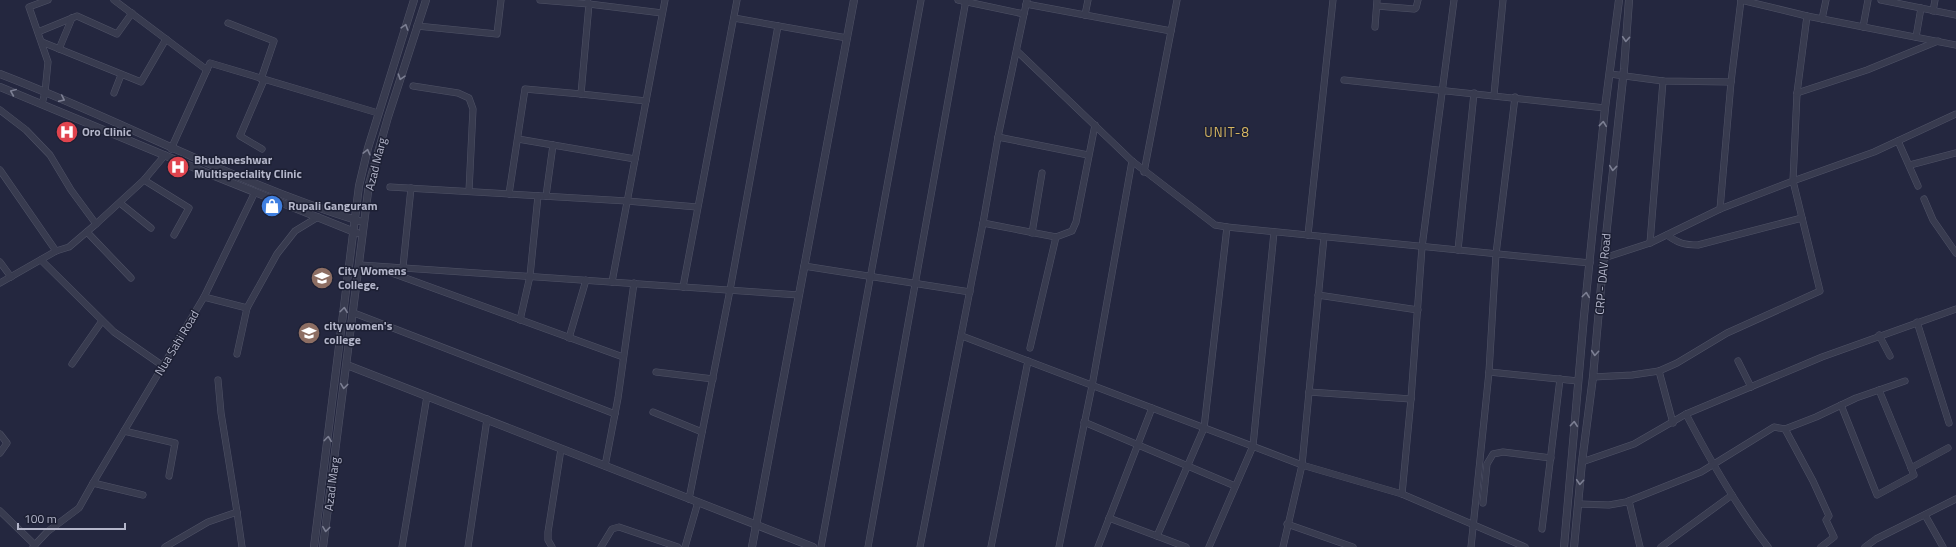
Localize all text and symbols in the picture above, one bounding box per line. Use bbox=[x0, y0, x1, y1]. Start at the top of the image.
one-way arrow bbox=[400, 24, 409, 31]
one-way arrow bbox=[1622, 36, 1631, 42]
one-way arrow bbox=[397, 73, 406, 80]
one-way arrow bbox=[9, 89, 17, 97]
one-way arrow bbox=[58, 94, 66, 102]
hospital icon: Oro Clinic bbox=[54, 119, 80, 145]
one-way arrow bbox=[1599, 121, 1608, 127]
place label: Oro Clinic bbox=[82, 122, 131, 141]
district label: UNIT-8 bbox=[1204, 122, 1250, 142]
street label: Azad Marg bbox=[360, 135, 391, 192]
one-way arrow bbox=[362, 148, 371, 155]
place label: Bhubaneshwar Multispeciality Clinic bbox=[194, 150, 302, 183]
hospital icon: Bhubaneshwar Multispeciality Clinic bbox=[165, 154, 191, 180]
one-way arrow bbox=[1609, 165, 1618, 171]
shop icon: Rupali Ganguram bbox=[259, 193, 285, 219]
place label: Rupali Ganguram bbox=[288, 196, 378, 215]
street label: CRP - DAV Road bbox=[1589, 232, 1616, 315]
place label: City Womens College, bbox=[338, 261, 407, 294]
school or university icon: City Womens College, bbox=[309, 265, 335, 291]
one-way arrow bbox=[1582, 292, 1591, 298]
street label: Nua Sahi Road bbox=[150, 306, 204, 379]
one-way arrow bbox=[339, 307, 348, 313]
place label: city women's college bbox=[324, 316, 393, 349]
school or university icon: city women's college bbox=[296, 320, 322, 346]
one-way arrow bbox=[1591, 350, 1600, 356]
one-way arrow bbox=[340, 383, 349, 389]
one-way arrow bbox=[1570, 421, 1579, 427]
one-way arrow bbox=[323, 436, 332, 442]
street label: Azad Marg bbox=[319, 456, 344, 512]
one-way arrow bbox=[1576, 479, 1585, 485]
scale bar bbox=[18, 505, 125, 531]
text: 100 m bbox=[24, 509, 57, 528]
one-way arrow bbox=[322, 526, 331, 532]

